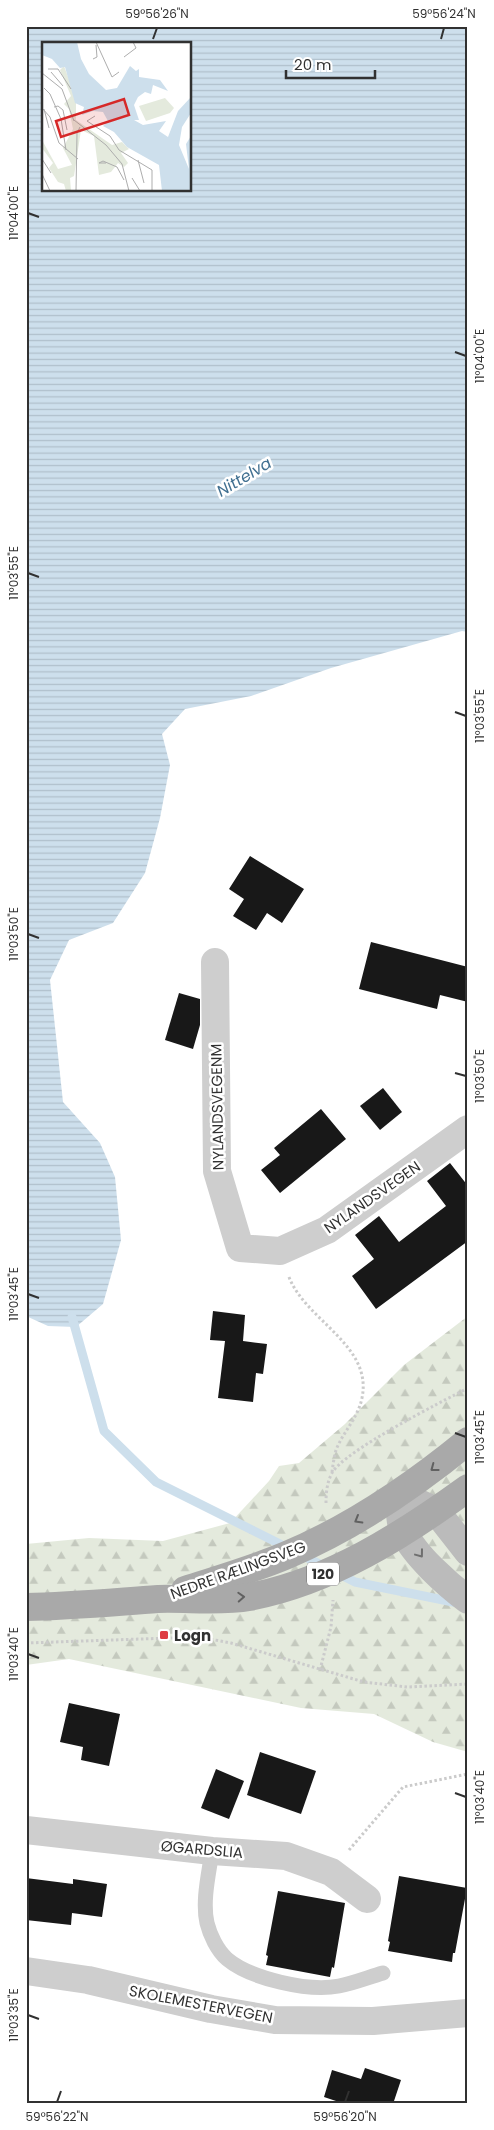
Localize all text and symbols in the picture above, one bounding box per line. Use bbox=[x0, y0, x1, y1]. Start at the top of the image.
text: 59°56'26"N bbox=[125, 5, 189, 22]
text: 59°56'24"N bbox=[412, 5, 476, 22]
inset map bbox=[42, 42, 191, 191]
scale bar bbox=[286, 48, 375, 80]
text: 20 m bbox=[294, 54, 332, 75]
text: 11°04'00"E bbox=[5, 186, 22, 240]
text: 11°04'00"E bbox=[471, 329, 488, 383]
water label: Nittelva bbox=[212, 451, 276, 502]
text: 11°03'55"E bbox=[5, 546, 22, 600]
text: 11°03'55"E bbox=[471, 689, 488, 743]
text: 11°03'50"E bbox=[5, 907, 22, 961]
street label: NYLANDSVEGENM bbox=[205, 1044, 229, 1170]
text: 11°03'50"E bbox=[471, 1049, 488, 1103]
street label: NYLANDSVEGEN bbox=[319, 1156, 425, 1238]
text: 11°03'45"E bbox=[5, 1267, 22, 1321]
text: 11°03'45"E bbox=[471, 1410, 488, 1464]
one-way arrow bbox=[430, 1462, 440, 1471]
one-way arrow bbox=[354, 1513, 363, 1523]
street label: NEDRE RÆLINGSVEG bbox=[167, 1536, 309, 1604]
one-way arrow bbox=[414, 1548, 423, 1558]
road number: 120 bbox=[307, 1562, 339, 1586]
one-way arrow bbox=[238, 1592, 246, 1602]
place label: Logn bbox=[174, 1625, 211, 1646]
text: 11°03'40"E bbox=[5, 1627, 22, 1681]
marker: Logn bbox=[158, 1629, 170, 1641]
text: 11°03'40"E bbox=[471, 1770, 488, 1824]
street label: ØGARDSLIA bbox=[160, 1835, 244, 1863]
street label: SKOLEMESTERVEGEN bbox=[127, 1980, 275, 2028]
text: 11°03'35"E bbox=[5, 1988, 22, 2042]
text: 59°56'22"N bbox=[26, 2108, 88, 2125]
text: 59°56'20"N bbox=[313, 2108, 377, 2125]

